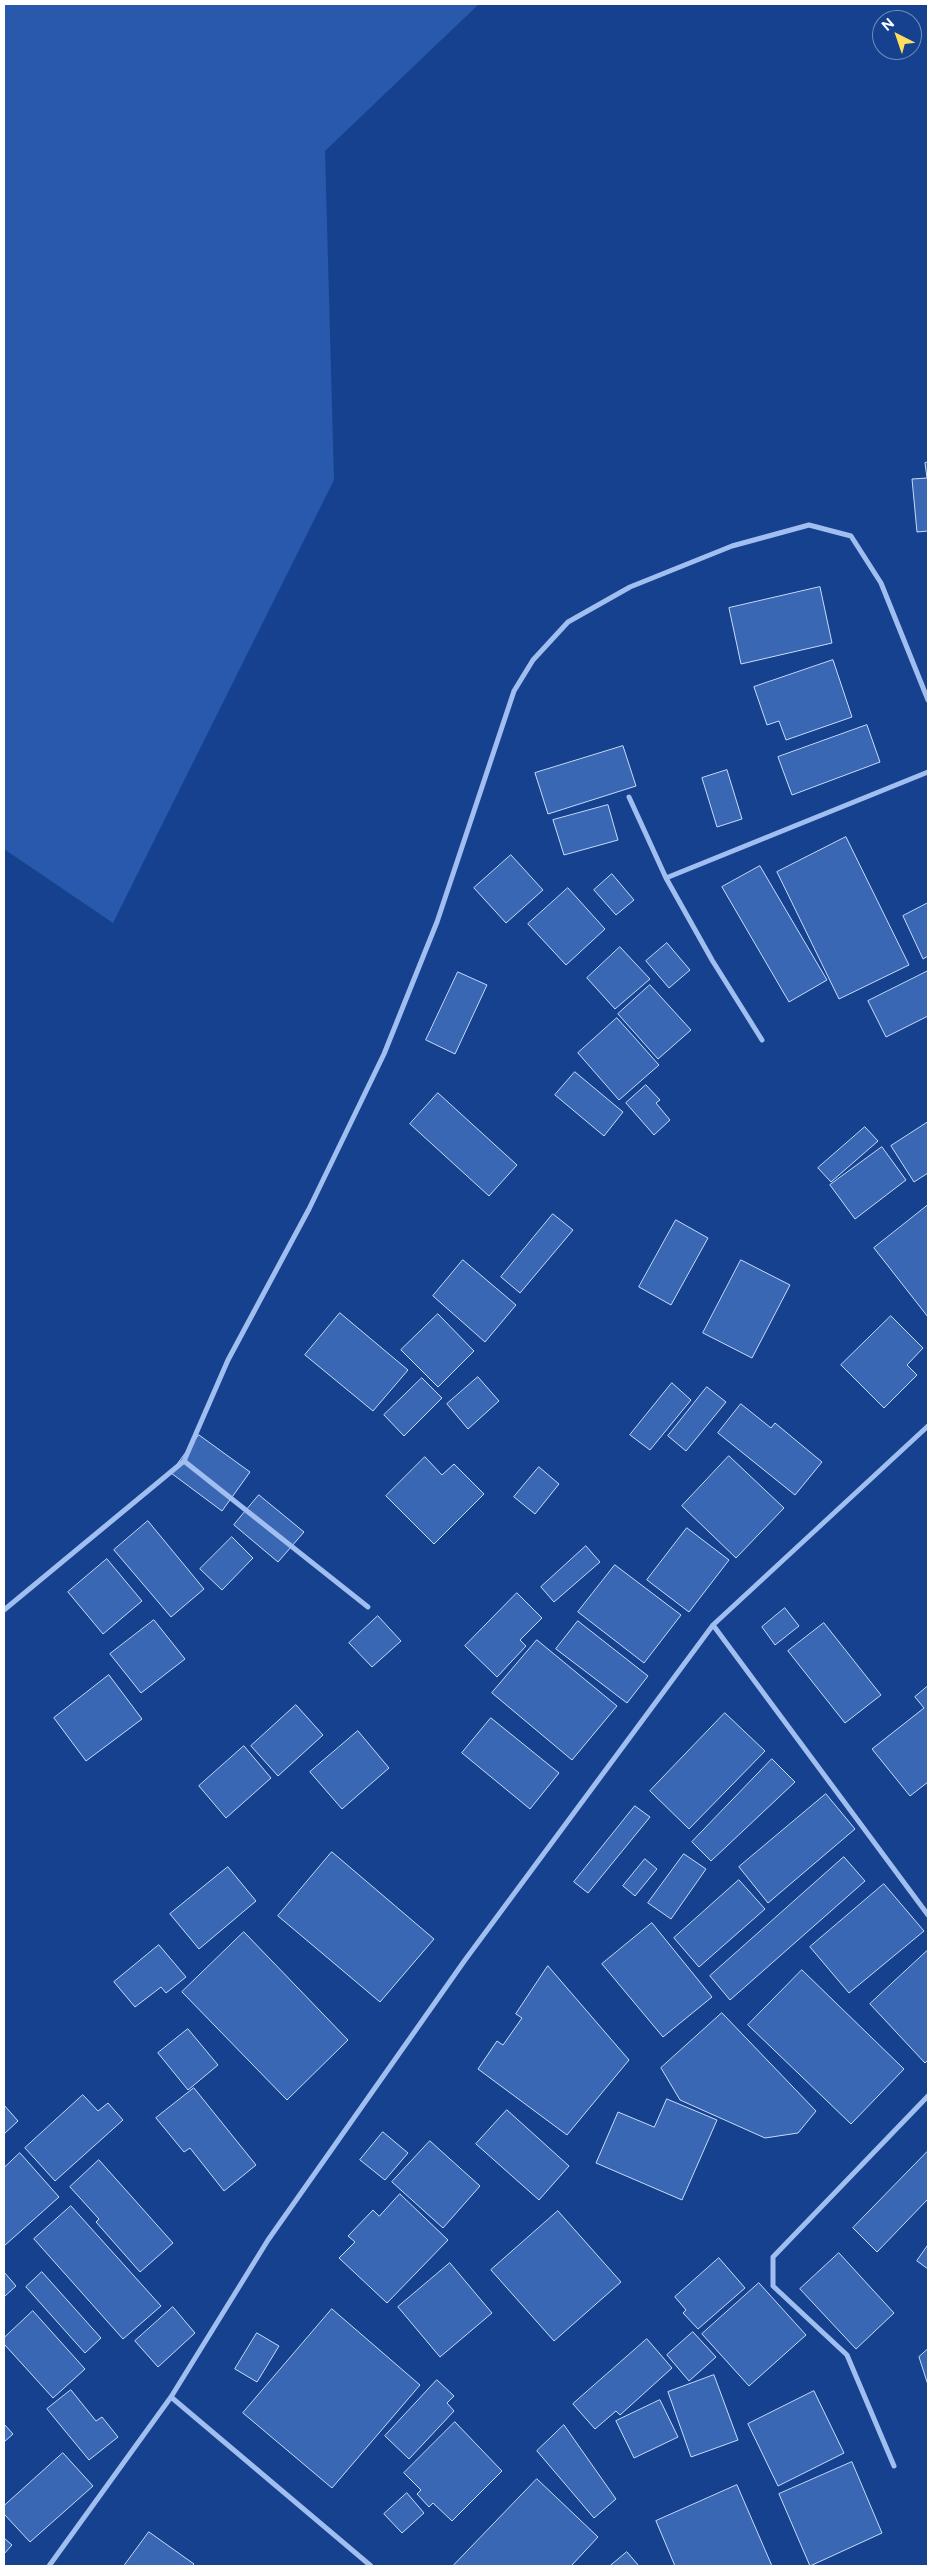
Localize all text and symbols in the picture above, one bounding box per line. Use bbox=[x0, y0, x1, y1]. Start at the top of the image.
north arrow bbox=[872, 10, 922, 60]
text: N bbox=[878, 15, 897, 34]

